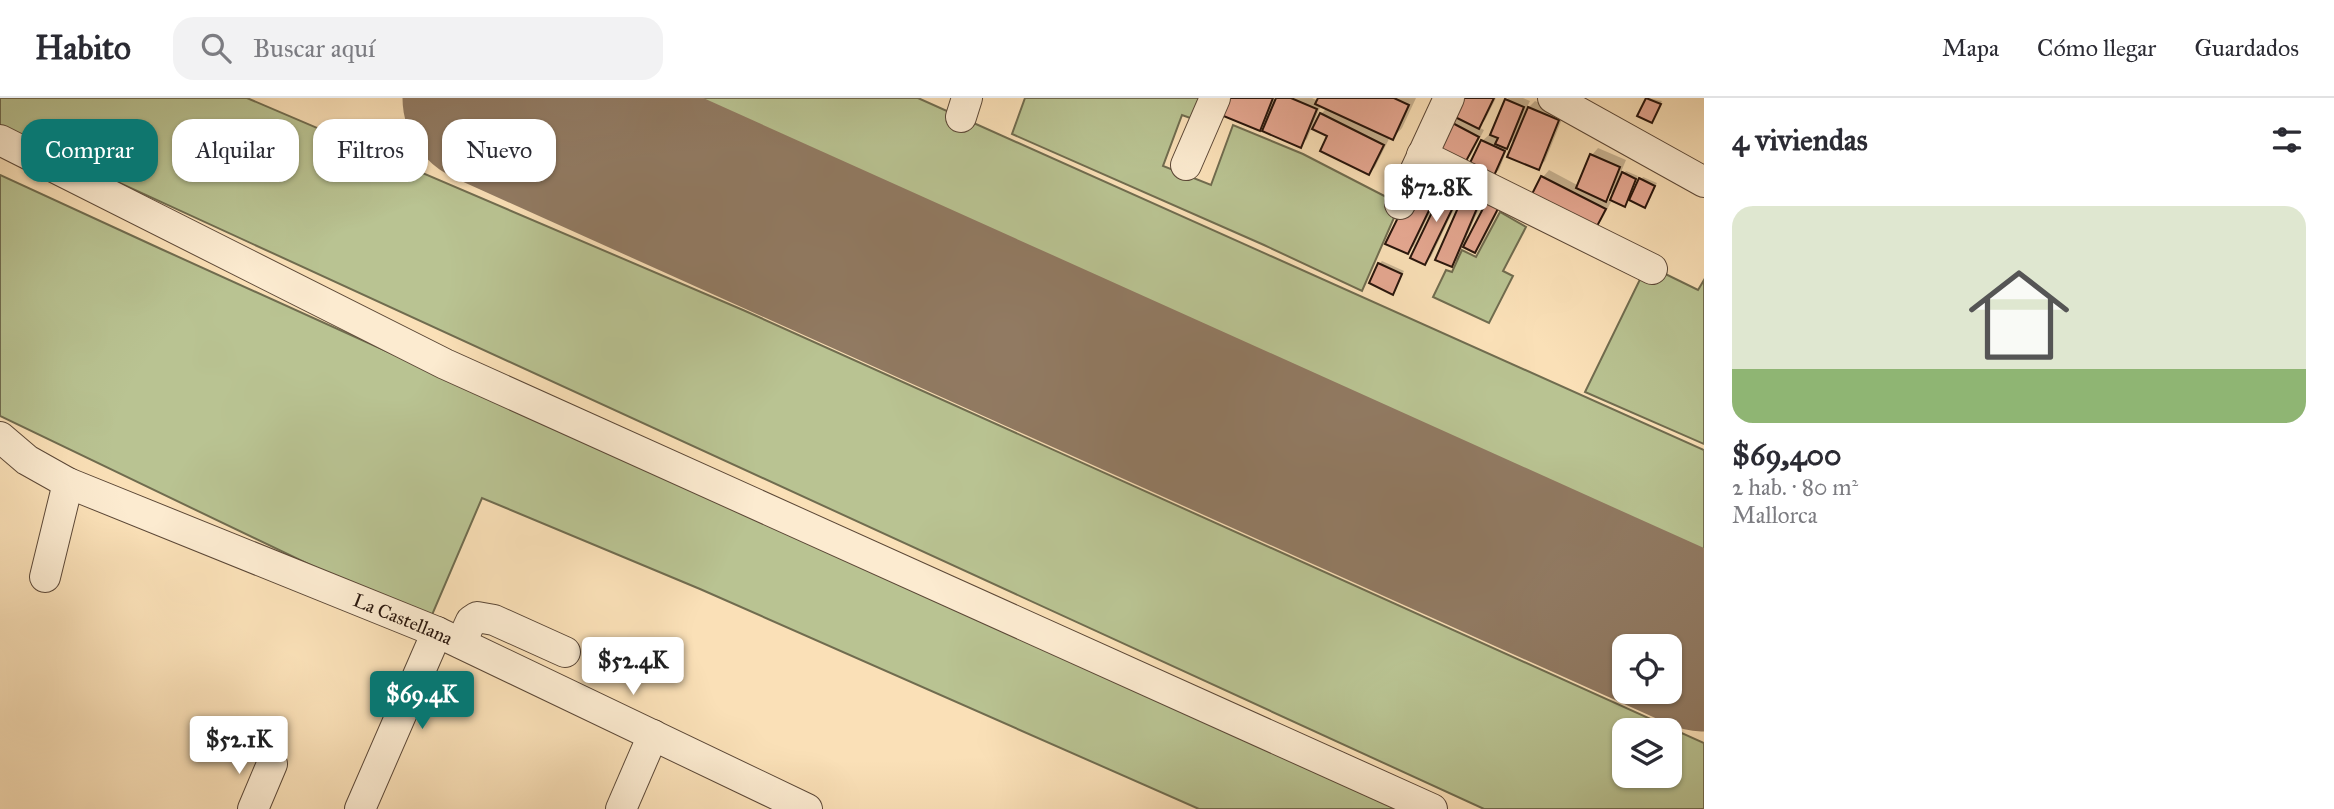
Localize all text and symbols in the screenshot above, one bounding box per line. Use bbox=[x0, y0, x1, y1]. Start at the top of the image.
search box bbox=[173, 17, 663, 80]
text: Habito bbox=[35, 28, 131, 68]
icon: search bbox=[197, 29, 235, 67]
text: Buscar aquí bbox=[253, 32, 375, 64]
text: Mapa bbox=[1942, 33, 1999, 63]
text: Cómo llegar bbox=[2037, 33, 2156, 63]
text: Guardados bbox=[2194, 33, 2299, 63]
chip: Comprar bbox=[21, 119, 158, 182]
chip: Alquilar bbox=[172, 119, 299, 182]
chip: Filtros bbox=[313, 119, 428, 182]
chip: Nuevo bbox=[442, 119, 556, 182]
icon: filters bbox=[2268, 121, 2306, 159]
text: 4 viviendas bbox=[1732, 122, 1868, 158]
pin: $72.8K bbox=[1379, 164, 1493, 224]
text: $72.8K bbox=[1400, 173, 1472, 201]
icon: home bbox=[1956, 252, 2082, 378]
text: $69,400 bbox=[1732, 437, 1841, 473]
text: 2 hab. · 80 m² bbox=[1732, 473, 1858, 501]
text: Mallorca bbox=[1732, 501, 1817, 529]
street label: La Castellana bbox=[350, 588, 457, 650]
map controls bbox=[1612, 634, 1682, 788]
button: locate bbox=[1612, 634, 1682, 704]
pin: $52.4K bbox=[576, 638, 690, 697]
text: $52.4K bbox=[598, 646, 668, 674]
pin: $69.4K bbox=[365, 672, 479, 731]
text: $69.4K bbox=[386, 680, 458, 708]
pin: $52.1K bbox=[182, 716, 296, 776]
button: layers bbox=[1612, 718, 1682, 788]
text: $52.1K bbox=[206, 725, 272, 753]

